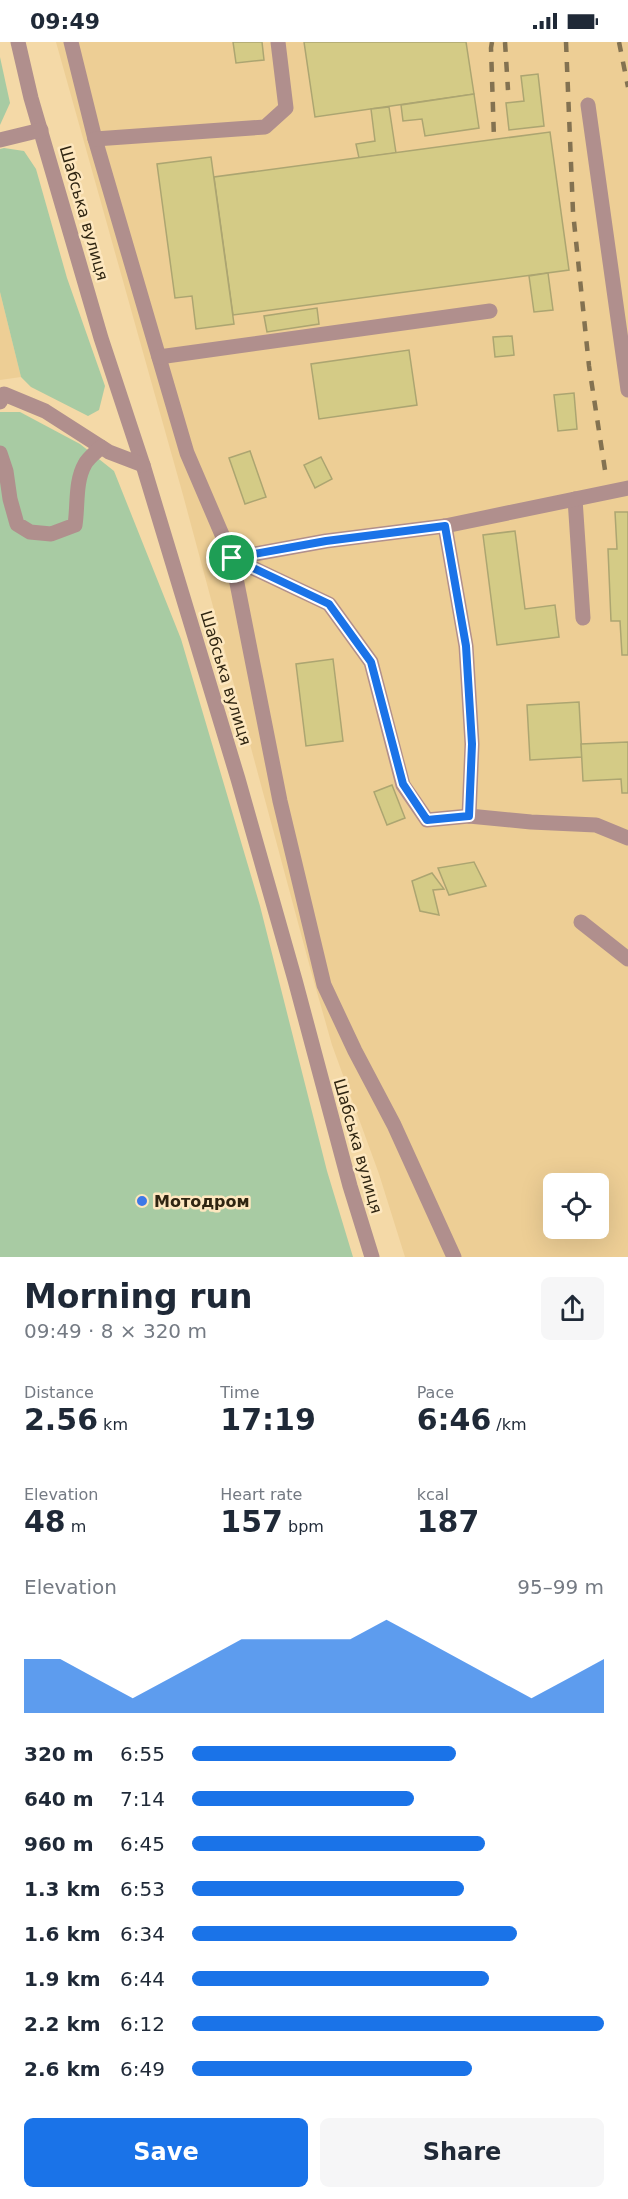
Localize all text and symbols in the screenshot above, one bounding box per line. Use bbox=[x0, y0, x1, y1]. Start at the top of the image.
text: 09:49 bbox=[30, 9, 100, 34]
street label: Шабська вулиця bbox=[56, 143, 112, 283]
pin bbox=[206, 532, 257, 583]
icon: arrive bbox=[215, 541, 248, 574]
street label: Шабська вулиця bbox=[197, 608, 255, 748]
street label: Шабська вулиця bbox=[330, 1076, 386, 1216]
map controls bbox=[543, 1173, 609, 1239]
button: locate bbox=[543, 1173, 609, 1239]
place label: Мотодром bbox=[154, 1192, 250, 1211]
marker: Мотодром bbox=[135, 1194, 149, 1208]
text: Morning run bbox=[24, 1277, 252, 1316]
button: share bbox=[541, 1277, 604, 1340]
text: 09:49 · 8 × 320 m bbox=[24, 1319, 207, 1343]
text: Distance bbox=[24, 1383, 94, 1402]
text: Time bbox=[220, 1383, 259, 1402]
text: Pace bbox=[417, 1383, 454, 1402]
text: 2.56 bbox=[24, 1402, 98, 1437]
text: 17:19 bbox=[220, 1402, 316, 1437]
text: 6:46 bbox=[417, 1402, 491, 1437]
text: km bbox=[98, 1415, 128, 1434]
text: /km bbox=[491, 1415, 527, 1434]
text: Elevation bbox=[24, 1485, 98, 1504]
text: Heart rate bbox=[220, 1485, 302, 1504]
text: kcal bbox=[417, 1485, 449, 1504]
text: 48 bbox=[24, 1504, 66, 1539]
text: 157 bbox=[220, 1504, 283, 1539]
text: 187 bbox=[417, 1504, 479, 1539]
text: m bbox=[66, 1517, 86, 1536]
text: bpm bbox=[283, 1517, 324, 1536]
text: Elevation bbox=[24, 1575, 117, 1599]
text: 95–99 m bbox=[517, 1575, 604, 1599]
text: 320 m bbox=[24, 1742, 94, 1766]
text: 6:55 bbox=[120, 1742, 165, 1766]
text: 640 m bbox=[24, 1787, 94, 1811]
text: 7:14 bbox=[120, 1787, 165, 1811]
text: 960 m bbox=[24, 1832, 94, 1856]
text: 6:45 bbox=[120, 1832, 165, 1856]
text: 1.3 km bbox=[24, 1877, 101, 1901]
text: 6:53 bbox=[120, 1877, 165, 1901]
text: 1.6 km bbox=[24, 1922, 101, 1946]
text: 6:34 bbox=[120, 1922, 165, 1946]
text: 1.9 km bbox=[24, 1967, 101, 1991]
text: 6:44 bbox=[120, 1967, 165, 1991]
text: 2.2 km bbox=[24, 2012, 101, 2036]
text: 6:12 bbox=[120, 2012, 165, 2036]
text: 2.6 km bbox=[24, 2057, 101, 2081]
text: 6:49 bbox=[120, 2057, 165, 2081]
button: Save bbox=[24, 2118, 308, 2187]
button: Share bbox=[320, 2118, 604, 2187]

